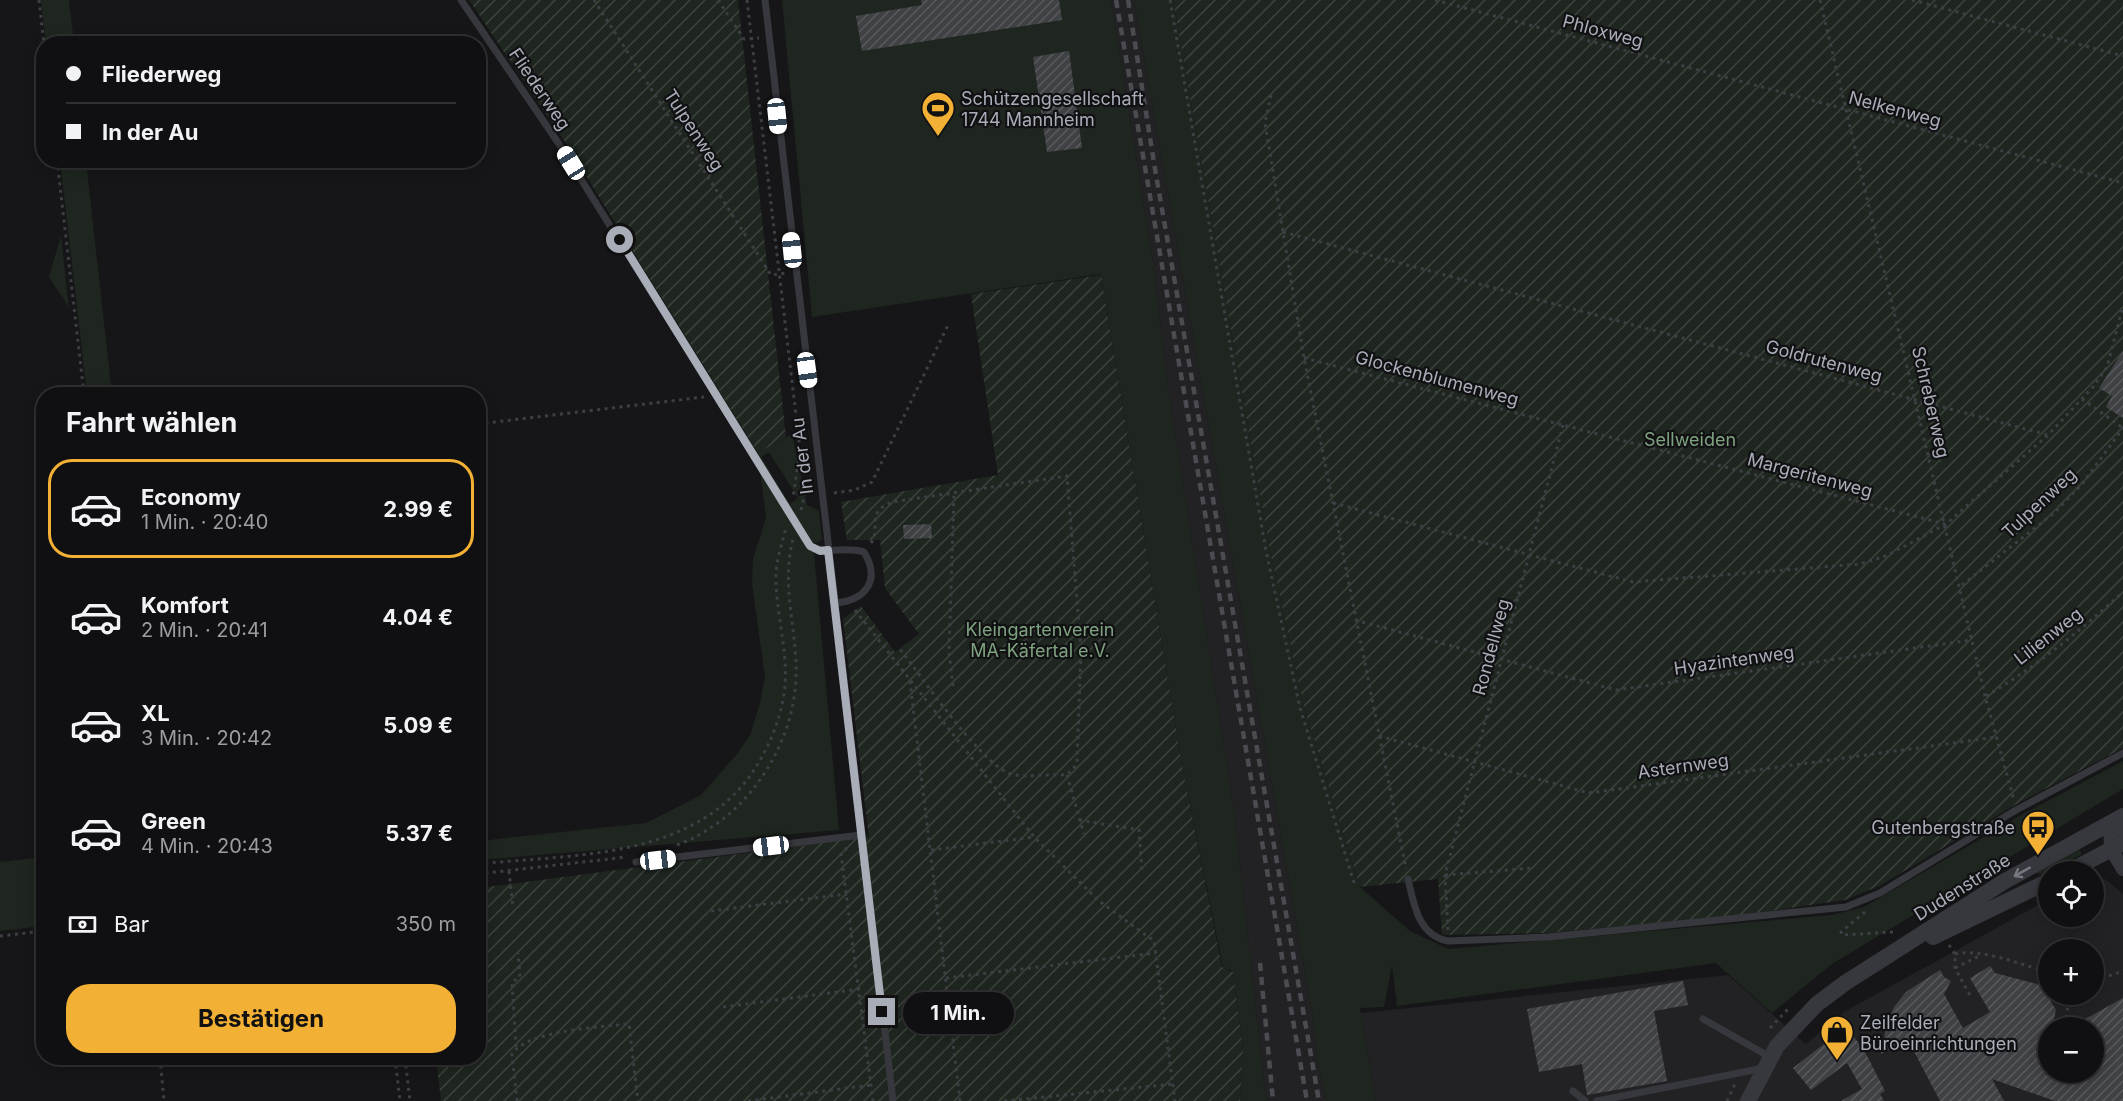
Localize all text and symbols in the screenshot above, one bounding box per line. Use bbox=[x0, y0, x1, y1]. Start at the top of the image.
street label: Phloxweg bbox=[1560, 10, 1646, 52]
street label: Fliederweg bbox=[505, 44, 575, 134]
text: Fliederweg bbox=[102, 61, 221, 87]
street label: Tulpenweg bbox=[660, 85, 728, 175]
street label: Nelkenweg bbox=[1846, 87, 1944, 131]
place label: Schützengesellschaft 1744 Mannheim bbox=[961, 88, 1144, 130]
sports icon: Schützengesellschaft 1744 Mannheim bbox=[920, 90, 956, 137]
car bbox=[766, 97, 788, 135]
text: In der Au bbox=[102, 119, 198, 145]
car bbox=[554, 143, 588, 183]
route start bbox=[606, 226, 633, 253]
car bbox=[781, 231, 803, 269]
street label: Goldrutenweg bbox=[1763, 335, 1885, 387]
street label: Schreberweg bbox=[1908, 344, 1954, 460]
street label: Glockenblumenweg bbox=[1353, 346, 1521, 410]
car bbox=[796, 351, 818, 389]
text: Fahrt wählen bbox=[66, 406, 237, 439]
street label: In der Au bbox=[787, 417, 817, 495]
park label: Sellweiden bbox=[1644, 429, 1736, 450]
street label: Margeritenweg bbox=[1745, 448, 1875, 502]
street label: Tulpenweg bbox=[1998, 463, 2080, 543]
icon: car bbox=[69, 482, 123, 536]
text: Economy bbox=[141, 484, 241, 510]
text: 2.99 € bbox=[383, 496, 453, 522]
text: 1 Min. · 20:40 bbox=[141, 510, 268, 534]
icon: car bbox=[69, 590, 123, 644]
text: Komfort bbox=[141, 592, 229, 618]
street label: Rondellweg bbox=[1468, 597, 1514, 697]
street label: Lilienweg bbox=[2010, 603, 2086, 669]
text: 4.04 € bbox=[382, 604, 453, 630]
text: 2 Min. · 20:41 bbox=[141, 618, 268, 642]
park label: Kleingartenverein MA-Käfertal e.V. bbox=[966, 619, 1114, 661]
street label: Hyazintenweg bbox=[1672, 641, 1796, 679]
icon: car bbox=[69, 698, 123, 752]
text: XL bbox=[141, 700, 170, 726]
text: 5.09 € bbox=[383, 712, 453, 738]
text: 3 Min. · 20:42 bbox=[141, 726, 272, 750]
street label: Asternweg bbox=[1636, 749, 1730, 783]
icon: car bbox=[69, 806, 123, 860]
text: Green bbox=[141, 808, 206, 834]
bus stop icon: Gutenbergstraße bbox=[2020, 809, 2056, 856]
place label: Gutenbergstraße bbox=[1871, 817, 2015, 838]
text: 5.37 € bbox=[385, 820, 453, 846]
text: 4 Min. · 20:43 bbox=[141, 834, 273, 858]
car bbox=[752, 835, 790, 857]
car bbox=[639, 849, 677, 871]
street label: Dudenstraße bbox=[1910, 849, 2014, 925]
map controls bbox=[2038, 861, 2104, 1083]
button: locate bbox=[2038, 861, 2104, 927]
one-way arrow bbox=[2014, 866, 2031, 878]
icon: cash bbox=[66, 908, 99, 941]
text: Bar bbox=[114, 911, 149, 937]
text: 350 m bbox=[396, 912, 456, 936]
button: + bbox=[2038, 939, 2104, 1005]
button: Bestätigen bbox=[66, 984, 456, 1053]
callout: 1 Min. bbox=[903, 991, 1014, 1033]
route end bbox=[868, 998, 895, 1025]
text: 1 Min. bbox=[930, 1001, 987, 1025]
place label: Zeilfelder Büroeinrichtungen bbox=[1860, 1012, 2017, 1054]
shop icon: Zeilfelder Büroeinrichtungen bbox=[1819, 1014, 1855, 1061]
button: − bbox=[2038, 1017, 2104, 1083]

